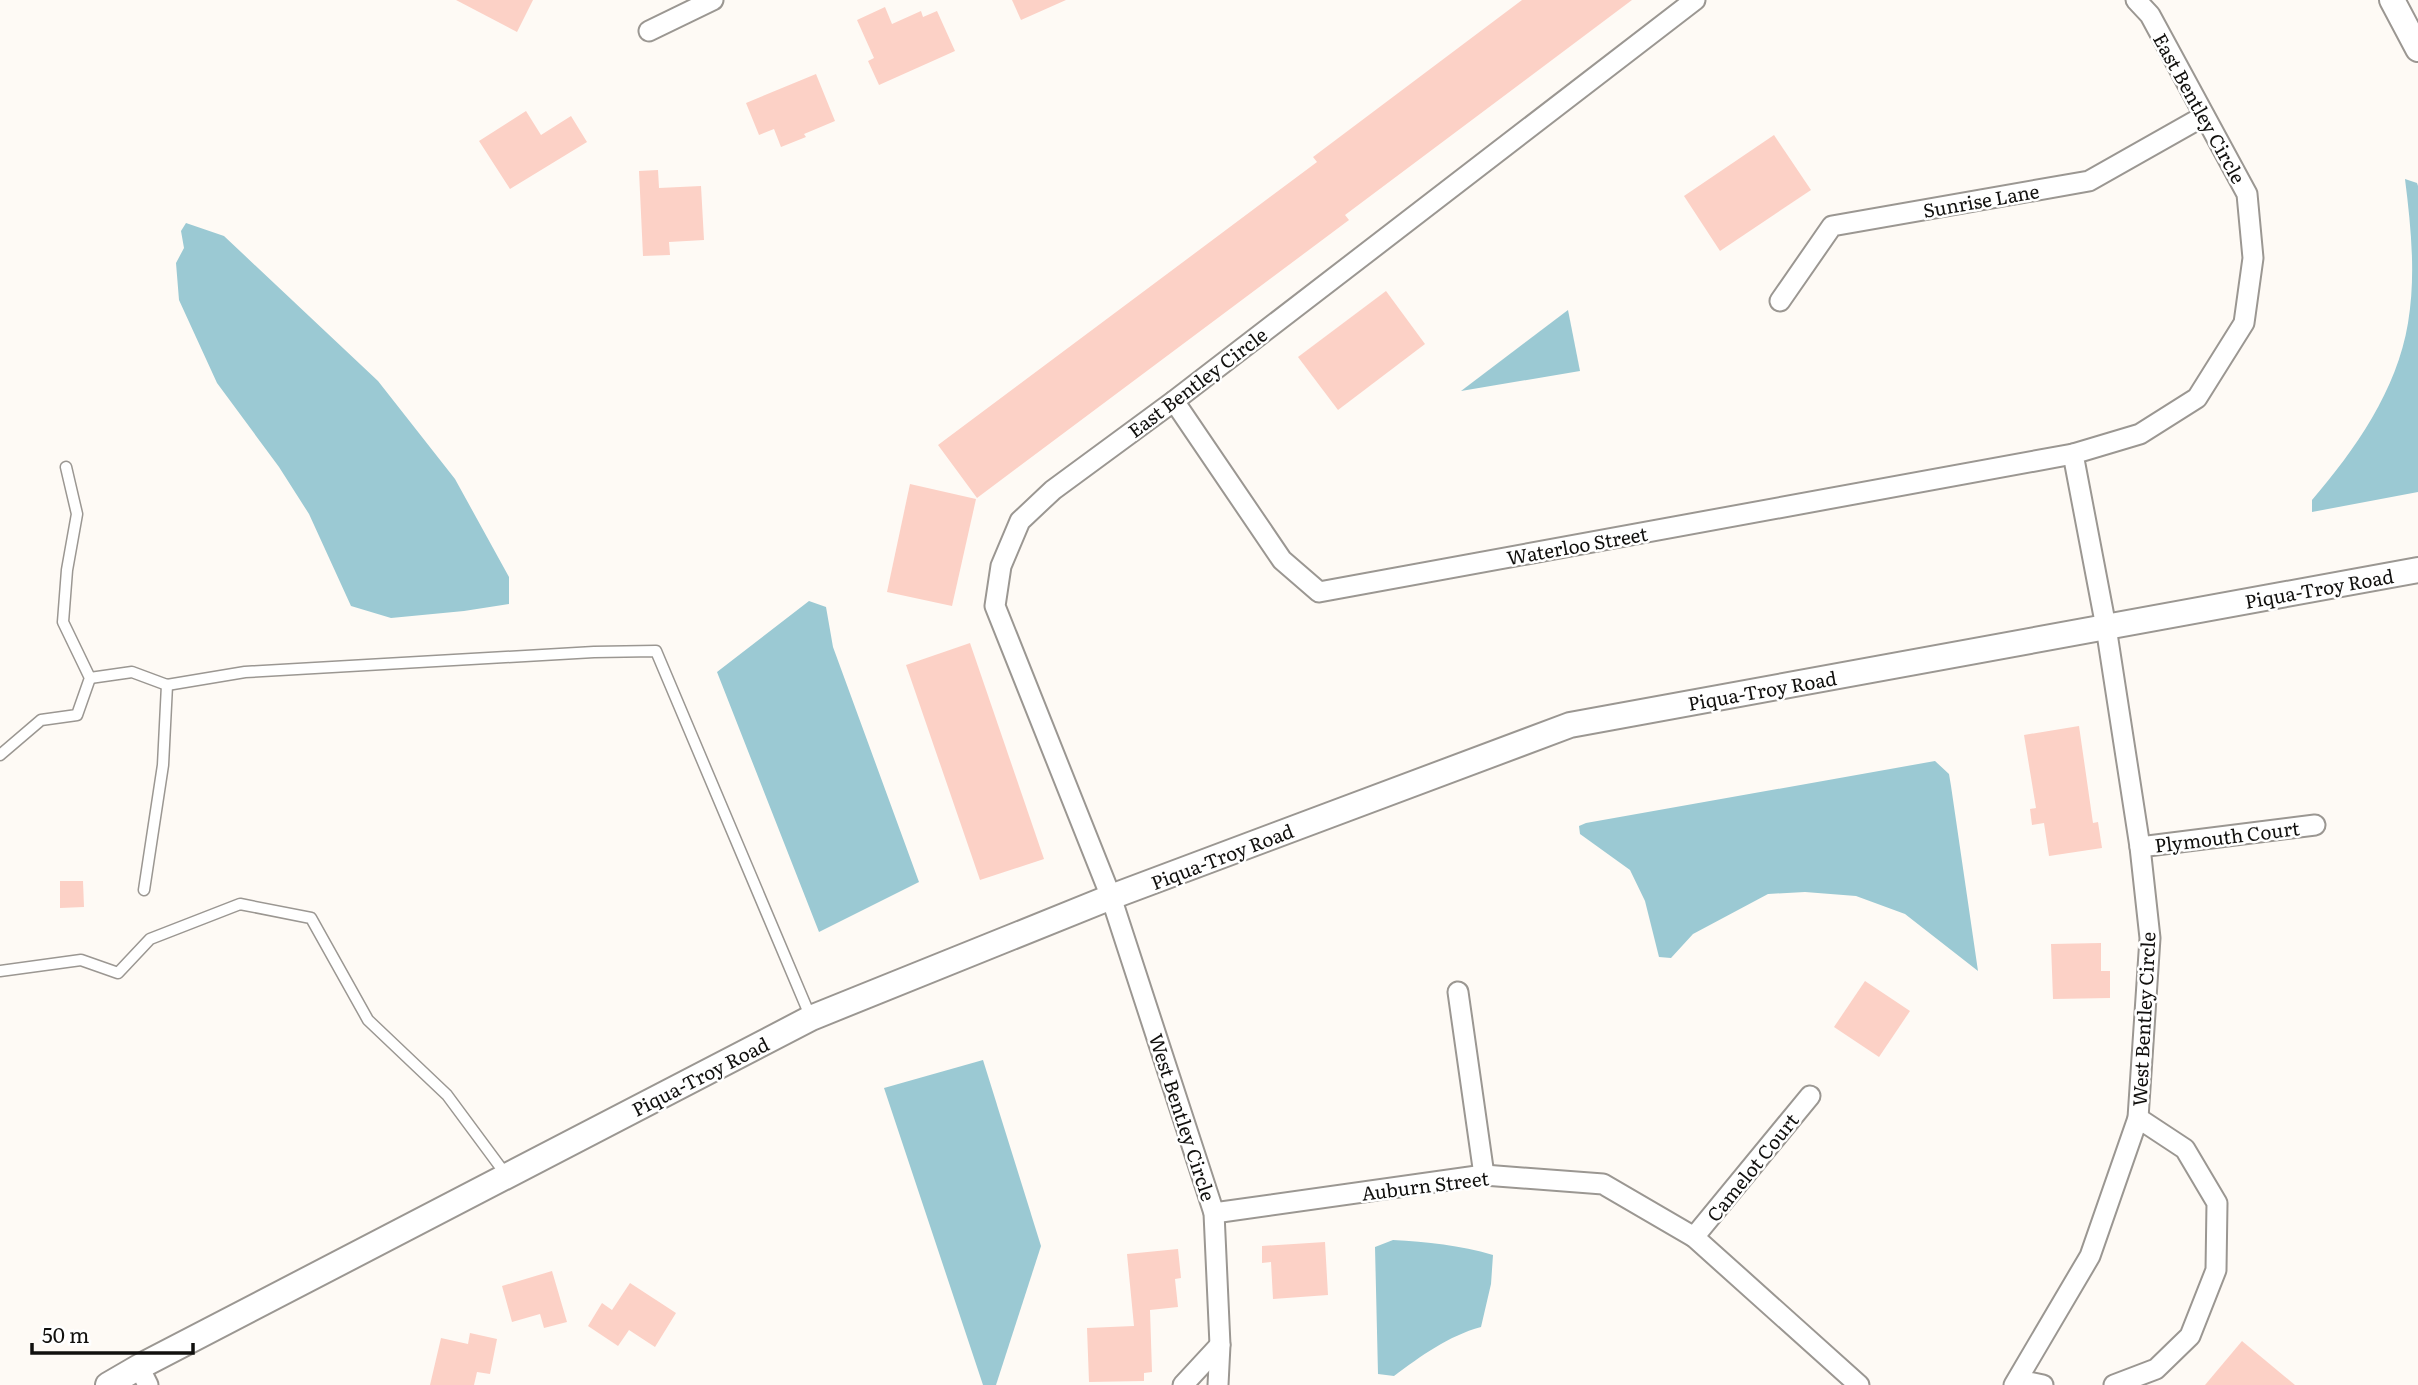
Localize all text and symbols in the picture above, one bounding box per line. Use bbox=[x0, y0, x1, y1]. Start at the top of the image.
street label: East Bentley Circle bbox=[2147, 28, 2253, 188]
street label: Sunrise Lane bbox=[1921, 176, 2041, 224]
street label: East Bentley Circle bbox=[1121, 320, 1273, 444]
street label: Waterloo Street bbox=[1504, 519, 1650, 571]
street label: Piqua-Troy Road bbox=[2242, 561, 2396, 615]
street label: Piqua-Troy Road bbox=[1685, 663, 1839, 717]
street label: Plymouth Court bbox=[2153, 813, 2302, 859]
street label: Piqua-Troy Road bbox=[1147, 816, 1298, 896]
street label: West Bentley Circle bbox=[2124, 931, 2162, 1107]
street label: Piqua-Troy Road bbox=[627, 1029, 774, 1123]
street label: West Bentley Circle bbox=[1143, 1030, 1223, 1205]
street label: Camelot Court bbox=[1699, 1106, 1805, 1227]
street label: Auburn Street bbox=[1360, 1163, 1491, 1207]
scale bar bbox=[32, 1312, 192, 1356]
text: 50 m bbox=[42, 1318, 89, 1349]

